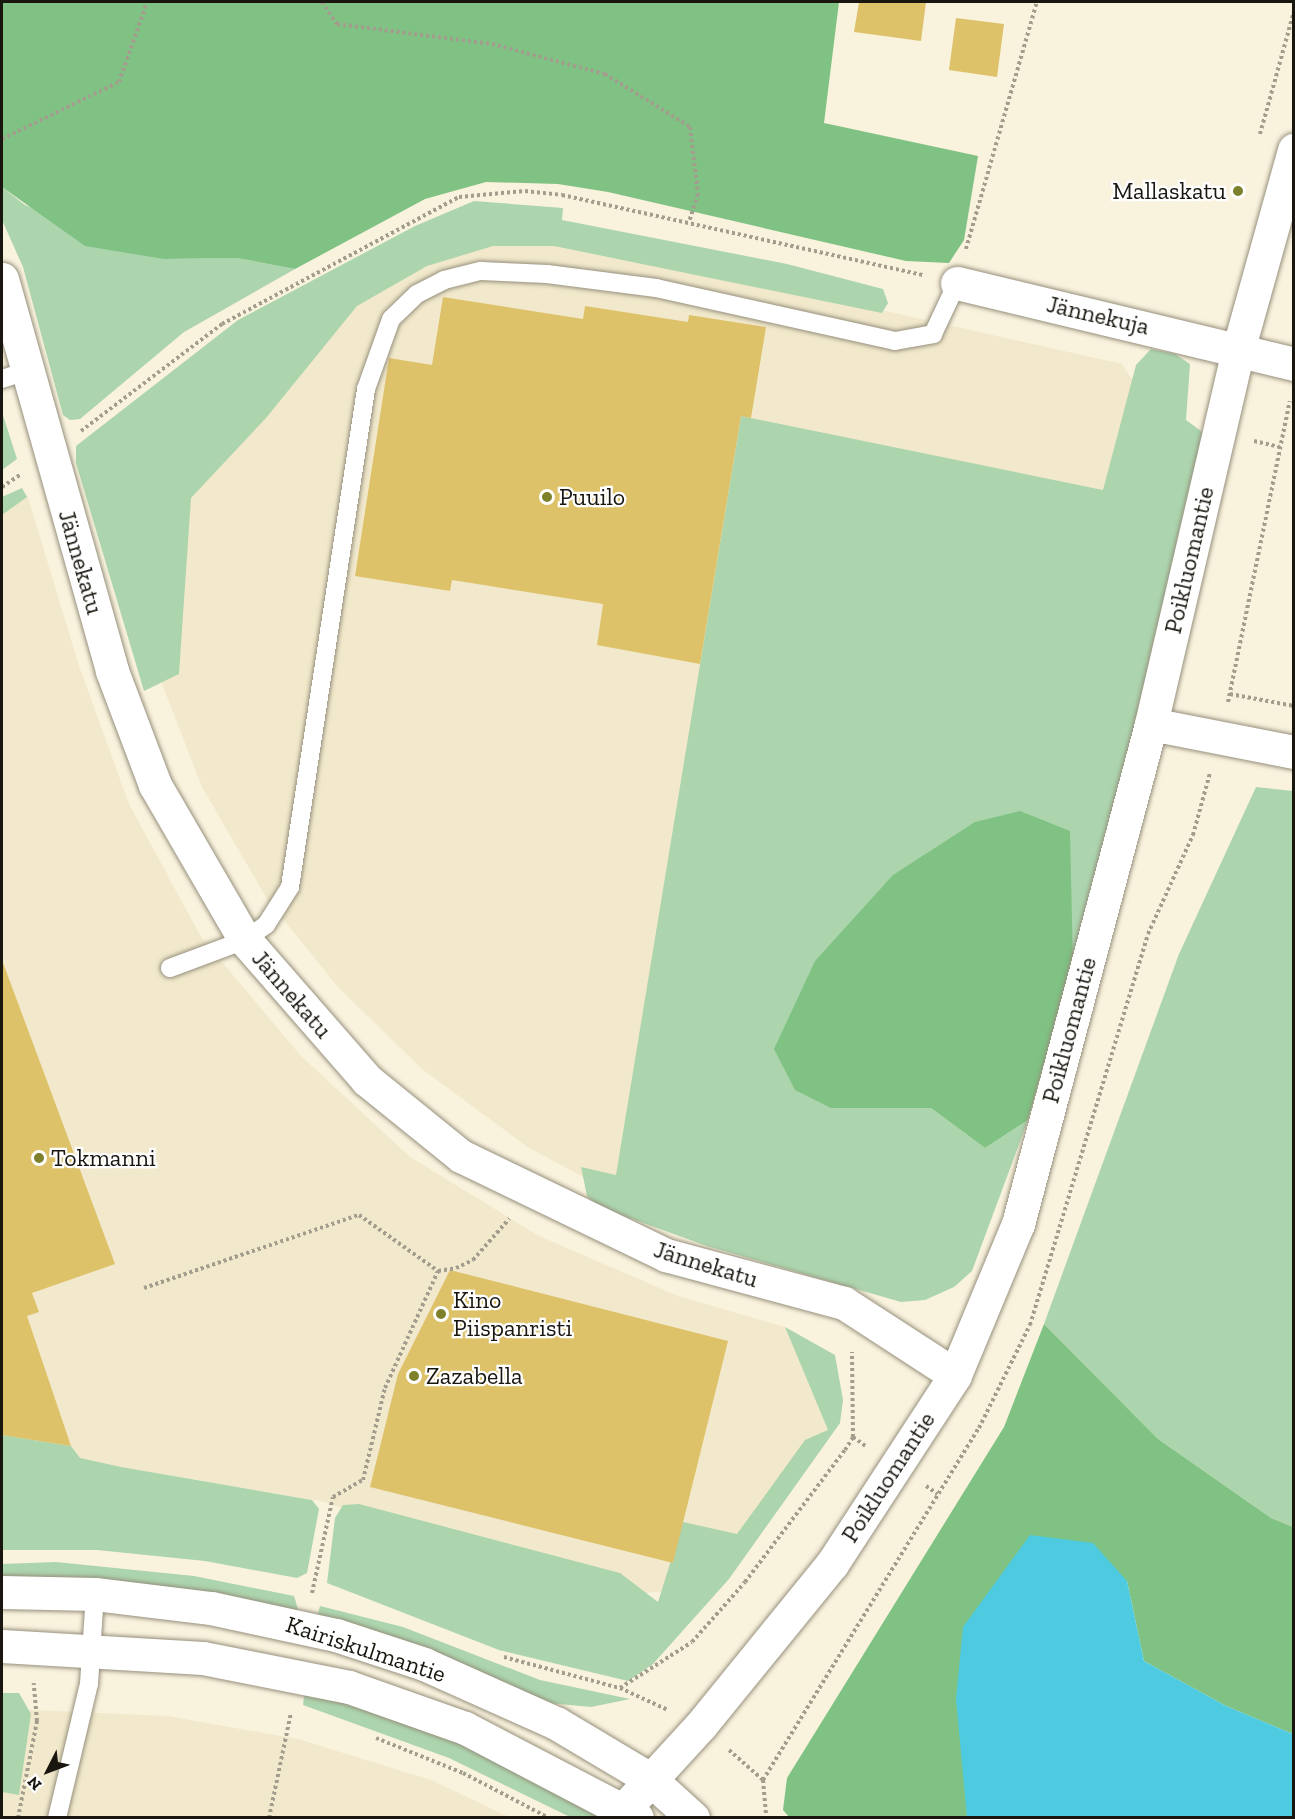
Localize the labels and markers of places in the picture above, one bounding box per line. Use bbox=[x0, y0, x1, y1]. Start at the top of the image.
place label: Mallaskatu bbox=[1112, 177, 1226, 205]
marker: Mallaskatu bbox=[1231, 184, 1245, 198]
place label: Puuilo bbox=[559, 483, 625, 511]
marker: Puuilo bbox=[540, 490, 554, 504]
place label: Tokmanni bbox=[51, 1144, 156, 1172]
marker: Tokmanni bbox=[32, 1151, 46, 1165]
place label: Kino Piispanristi bbox=[453, 1286, 572, 1342]
marker: Kino Piispanristi bbox=[434, 1307, 448, 1321]
place label: Zazabella bbox=[426, 1362, 523, 1390]
marker: Zazabella bbox=[407, 1369, 421, 1383]

